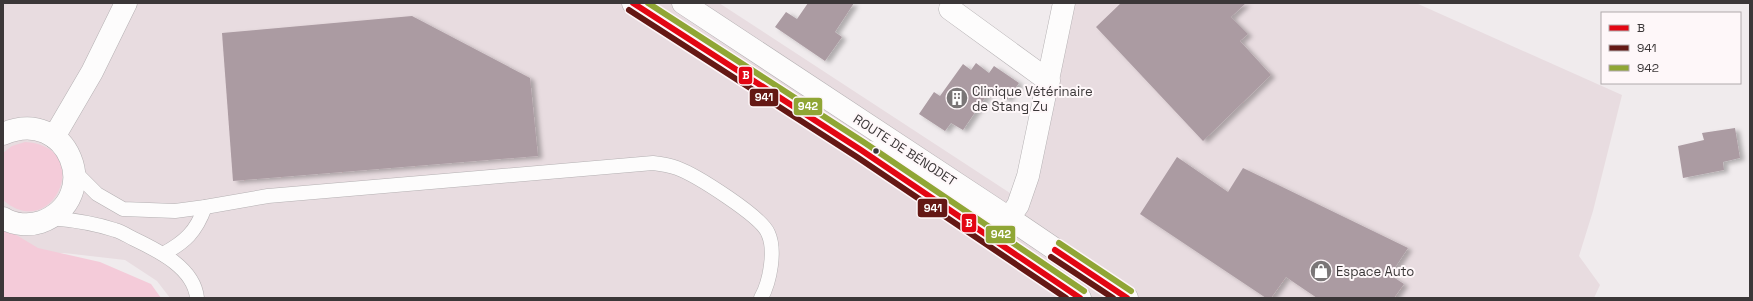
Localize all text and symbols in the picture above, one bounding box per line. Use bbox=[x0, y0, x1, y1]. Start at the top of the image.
legend bbox=[1601, 12, 1741, 84]
text: B bbox=[1637, 20, 1645, 36]
text: 941 bbox=[1637, 40, 1657, 56]
text: 942 bbox=[1637, 60, 1659, 76]
line badge: B bbox=[738, 66, 753, 85]
text: B bbox=[742, 68, 750, 82]
place label: Clinique Vétérinaire de Stang Zu bbox=[972, 83, 1093, 115]
building icon: Clinique Vétérinaire de Stang Zu bbox=[944, 85, 970, 111]
line badge: 941 bbox=[749, 88, 779, 107]
text: 941 bbox=[755, 90, 773, 104]
line badge: 942 bbox=[793, 97, 823, 116]
text: 942 bbox=[798, 99, 819, 113]
street label: ROUTE DE BÉNODET bbox=[850, 110, 960, 190]
unlabelled marker bbox=[871, 146, 881, 156]
line badge: 941 bbox=[917, 198, 948, 218]
text: 941 bbox=[924, 201, 942, 215]
line badge: B bbox=[961, 213, 977, 233]
text: B bbox=[965, 216, 973, 230]
line badge: 942 bbox=[985, 225, 1016, 244]
text: 942 bbox=[991, 227, 1012, 241]
shop icon: Espace Auto bbox=[1308, 258, 1334, 284]
place label: Espace Auto bbox=[1336, 263, 1414, 280]

